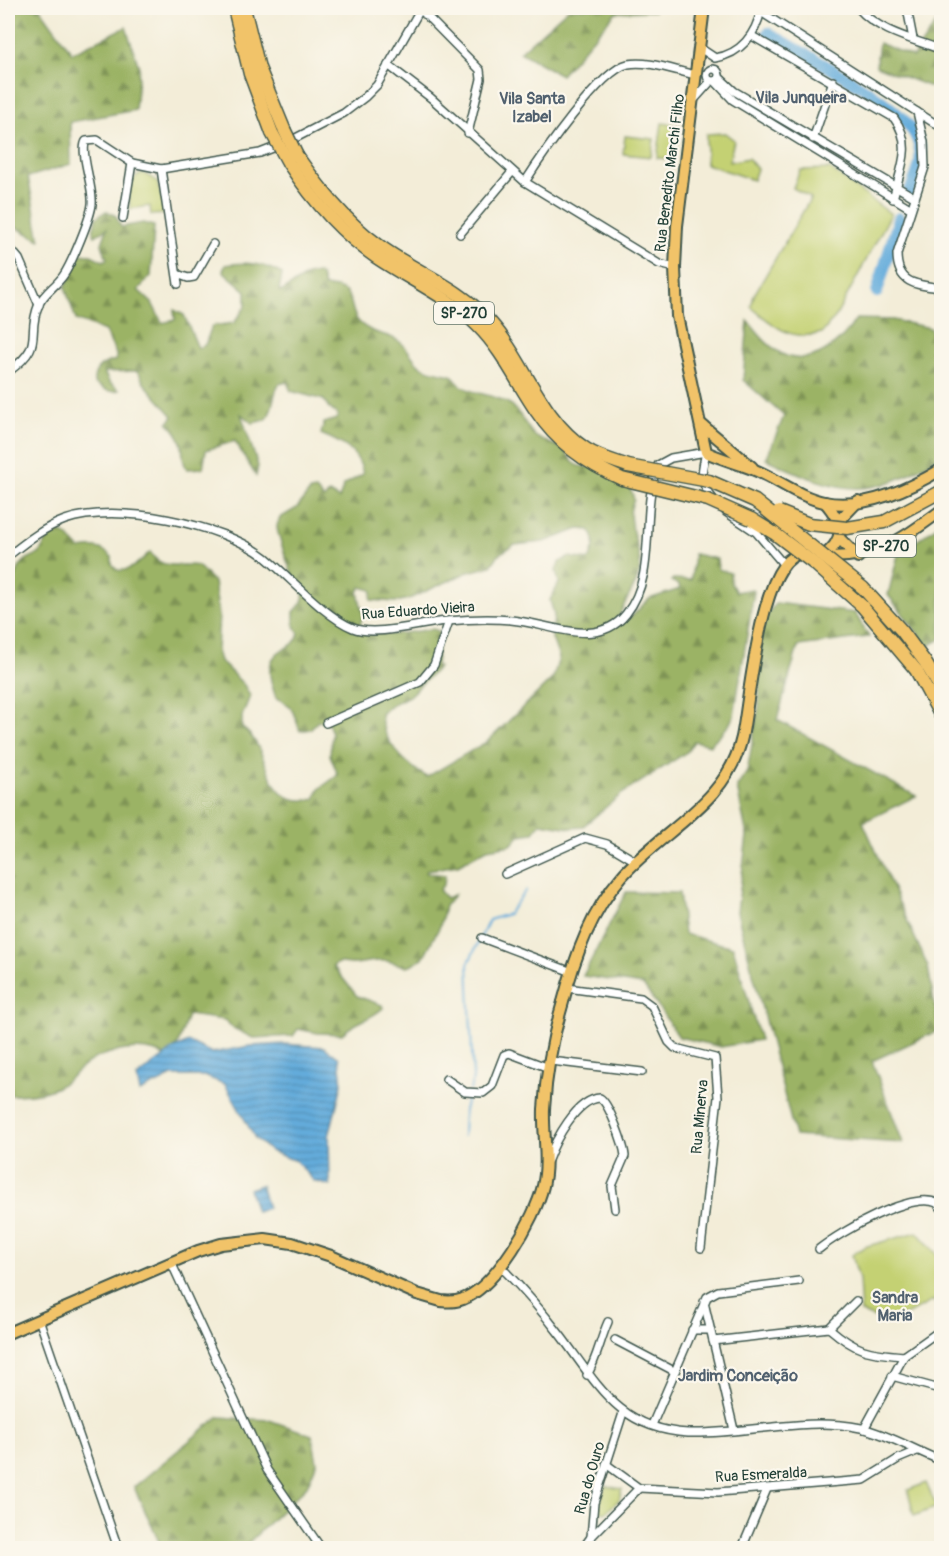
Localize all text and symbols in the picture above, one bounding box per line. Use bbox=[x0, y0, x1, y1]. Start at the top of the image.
district label: Vila Junqueira bbox=[755, 88, 847, 108]
district label: Vila Santa Izabel bbox=[499, 89, 566, 127]
street label: Rua Benedito Marchi Filho bbox=[651, 93, 689, 253]
road number: SP-270 bbox=[434, 302, 494, 324]
road number: SP-270 bbox=[856, 535, 916, 557]
street label: Rua Eduardo Vieira bbox=[361, 598, 475, 624]
street label: Rua Minerva bbox=[687, 1079, 713, 1155]
district label: Sandra Maria bbox=[872, 1288, 919, 1326]
district label: Jardim Conceição bbox=[678, 1366, 798, 1386]
street label: Rua do Ouro bbox=[571, 1439, 609, 1517]
street label: Rua Esmeralda bbox=[715, 1463, 807, 1487]

